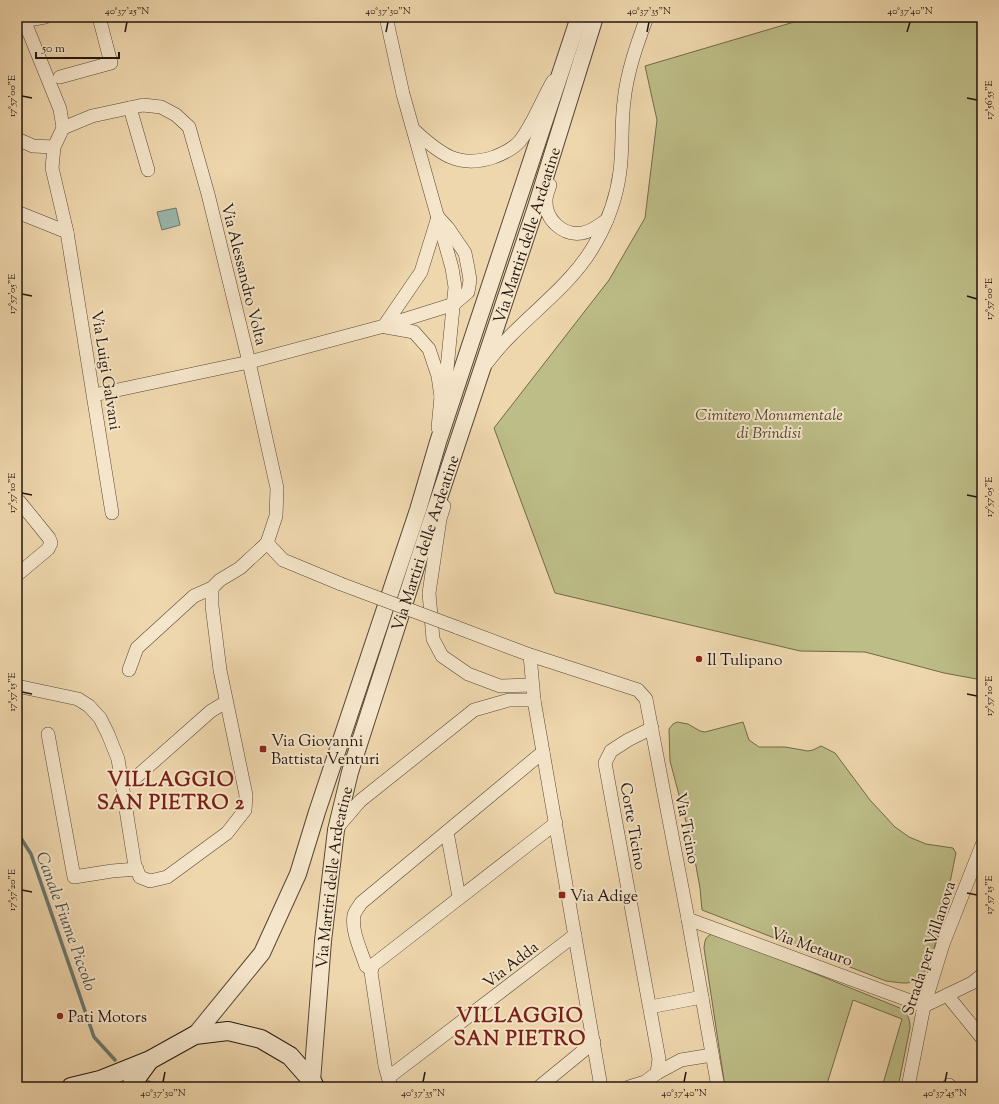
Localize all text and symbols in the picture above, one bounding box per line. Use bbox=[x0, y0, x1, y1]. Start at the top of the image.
text: 40°37'25"N bbox=[105, 4, 149, 19]
text: 40°37'30"N bbox=[365, 4, 411, 19]
text: 40°37'35"N bbox=[627, 4, 671, 19]
text: 40°37'40"N bbox=[887, 4, 933, 19]
scale bar bbox=[36, 34, 119, 60]
text: 50 m bbox=[41, 40, 65, 58]
text: 17°57'00"E bbox=[5, 75, 20, 117]
text: 17°56'55"E bbox=[982, 80, 997, 120]
street label: Via Martiri delle Ardeatine bbox=[489, 145, 568, 327]
street label: Via Alessandro Volta bbox=[214, 201, 271, 349]
text: 17°57'05"E bbox=[5, 274, 20, 314]
text: 17°57'00"E bbox=[982, 278, 997, 320]
street label: Via Luigi Galvani bbox=[84, 309, 125, 432]
park label: Cimitero Monumentale di Brindisi bbox=[695, 405, 843, 446]
street label: Via Martiri delle Ardeatine bbox=[387, 452, 467, 634]
text: 17°57'10"E bbox=[5, 473, 20, 513]
text: 17°57'05"E bbox=[982, 477, 997, 517]
place label: Il Tulipano bbox=[707, 650, 783, 673]
marker: Il Tulipano bbox=[694, 654, 704, 664]
text: 17°57'15"E bbox=[5, 672, 20, 712]
text: 17°57'10"E bbox=[982, 676, 997, 716]
place label: Via Giovanni Battista Venturi bbox=[271, 731, 380, 772]
marker: Via Giovanni Battista Venturi bbox=[258, 744, 268, 754]
district label: VILLAGGIO SAN PIETRO 2 bbox=[97, 767, 245, 819]
street label: Corte Ticino bbox=[613, 781, 651, 872]
street label: Via Martiri delle Ardeatine bbox=[312, 784, 360, 970]
street label: Via Ticino bbox=[667, 791, 704, 866]
water label: Canale Fiume Piccolo bbox=[29, 849, 102, 995]
text: 17°57'20"E bbox=[5, 869, 20, 911]
text: 17°57'15"E bbox=[982, 875, 997, 915]
street label: Strada per Villanova bbox=[898, 878, 963, 1019]
place label: Via Adige bbox=[570, 886, 638, 909]
marker: Via Adige bbox=[557, 890, 567, 900]
street label: Via Metauro bbox=[767, 923, 856, 974]
street label: Via Adda bbox=[479, 937, 545, 995]
district label: VILLAGGIO SAN PIETRO bbox=[454, 1003, 586, 1055]
place label: Pati Motors bbox=[68, 1007, 147, 1030]
marker: Pati Motors bbox=[55, 1011, 65, 1021]
text: 40°37'30"N bbox=[140, 1086, 186, 1101]
text: 40°37'35"N bbox=[401, 1086, 445, 1101]
text: 40°37'40"N bbox=[661, 1086, 707, 1101]
text: 40°37'45"N bbox=[923, 1086, 967, 1101]

